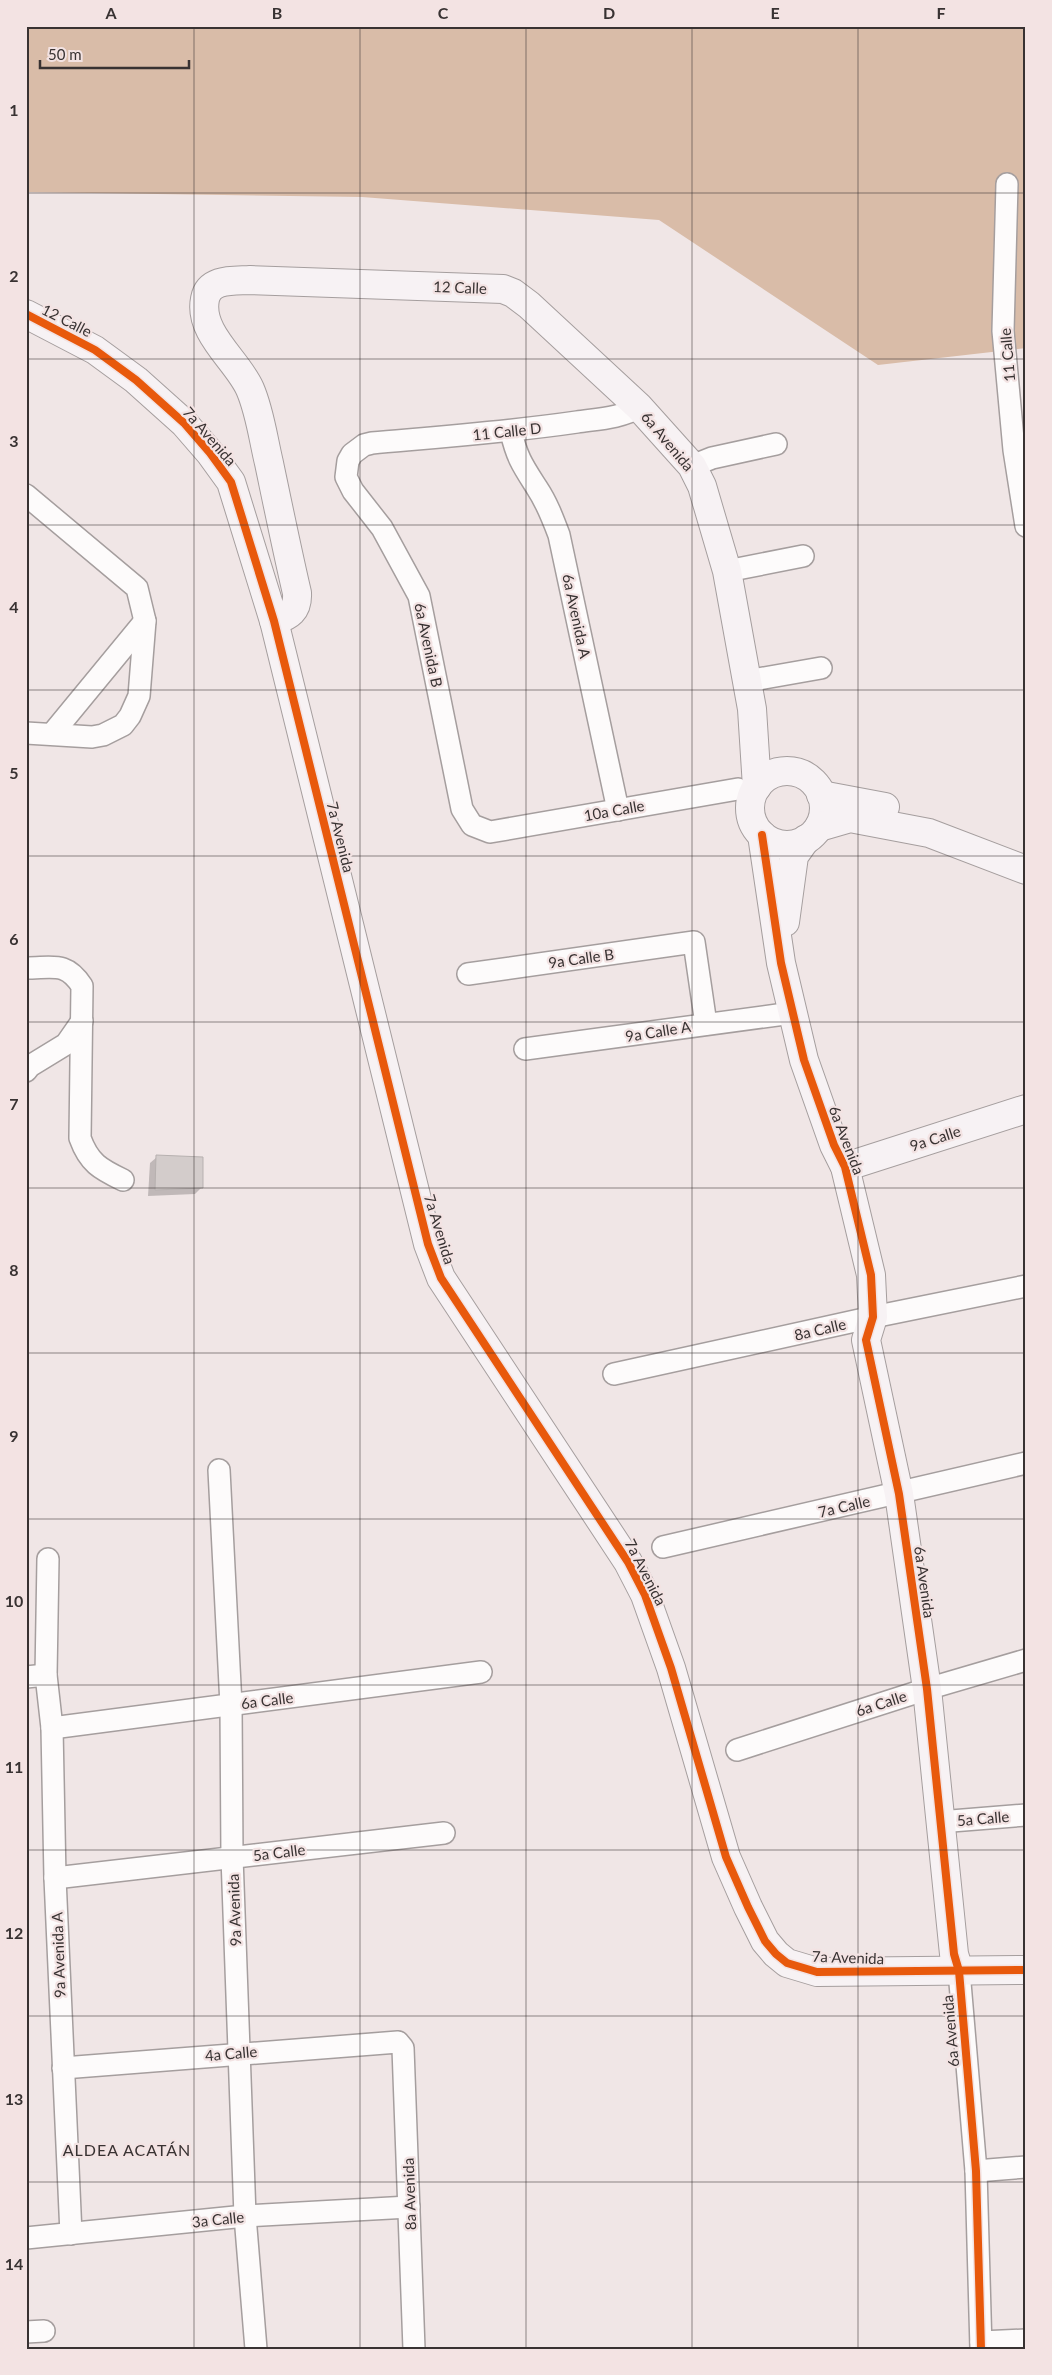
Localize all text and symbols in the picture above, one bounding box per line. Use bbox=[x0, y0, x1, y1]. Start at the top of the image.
text: A bbox=[104, 3, 117, 22]
text: B bbox=[272, 3, 282, 22]
text: C bbox=[438, 3, 449, 22]
text: D bbox=[603, 3, 615, 22]
text: E bbox=[770, 3, 780, 22]
text: F bbox=[936, 3, 946, 22]
scale bar bbox=[40, 38, 189, 70]
text: 50 m bbox=[48, 45, 82, 63]
text: 1 bbox=[9, 100, 19, 119]
text: 2 bbox=[9, 266, 19, 285]
street label: 12 Calle bbox=[433, 277, 487, 297]
street label: 12 Calle bbox=[39, 300, 95, 340]
street label: 11 Calle bbox=[996, 327, 1018, 383]
street label: 7a Avenida bbox=[179, 403, 241, 469]
street label: 6a Avenida bbox=[638, 408, 698, 474]
street label: 11 Calle D bbox=[472, 418, 542, 444]
text: 3 bbox=[9, 431, 19, 450]
street label: 6a Avenida A bbox=[559, 572, 595, 661]
text: 4 bbox=[9, 597, 19, 616]
street label: 6a Avenida B bbox=[411, 601, 447, 689]
text: 5 bbox=[9, 763, 19, 782]
street label: 10a Calle bbox=[582, 796, 646, 824]
street label: 7a Avenida bbox=[324, 800, 358, 874]
text: 6 bbox=[9, 929, 19, 948]
street label: 9a Calle B bbox=[547, 944, 615, 972]
street label: 9a Calle A bbox=[624, 1017, 693, 1045]
text: 7 bbox=[9, 1094, 19, 1113]
street label: 6a Avenida bbox=[826, 1103, 868, 1177]
street label: 9a Calle bbox=[907, 1121, 963, 1155]
street label: 7a Avenida bbox=[421, 1192, 459, 1266]
text: 8 bbox=[9, 1260, 19, 1279]
street label: 8a Calle bbox=[792, 1314, 848, 1344]
text: 9 bbox=[9, 1426, 19, 1445]
street label: 7a Calle bbox=[816, 1491, 872, 1521]
street label: 7a Avenida bbox=[622, 1536, 670, 1608]
street label: 6a Avenida bbox=[911, 1545, 939, 1619]
text: 10 bbox=[5, 1591, 23, 1610]
street label: 6a Calle bbox=[853, 1686, 909, 1720]
street label: 6a Calle bbox=[240, 1688, 294, 1712]
text: 11 bbox=[5, 1757, 23, 1776]
street label: 5a Calle bbox=[956, 1807, 1010, 1829]
street label: 5a Calle bbox=[252, 1840, 306, 1864]
street label: 9a Avenida bbox=[224, 1874, 244, 1946]
street label: 9a Avenida A bbox=[47, 1911, 68, 1998]
text: 12 bbox=[5, 1923, 23, 1942]
street label: 7a Avenida bbox=[812, 1947, 884, 1967]
street label: 6a Avenida bbox=[938, 1994, 962, 2068]
street label: 4a Calle bbox=[204, 2042, 258, 2064]
text: 13 bbox=[5, 2089, 23, 2108]
district label: ALDEA ACATÁN bbox=[63, 2140, 191, 2159]
street label: 8a Avenida bbox=[399, 2158, 419, 2230]
street label: 3a Calle bbox=[191, 2207, 245, 2231]
text: 14 bbox=[5, 2254, 23, 2273]

